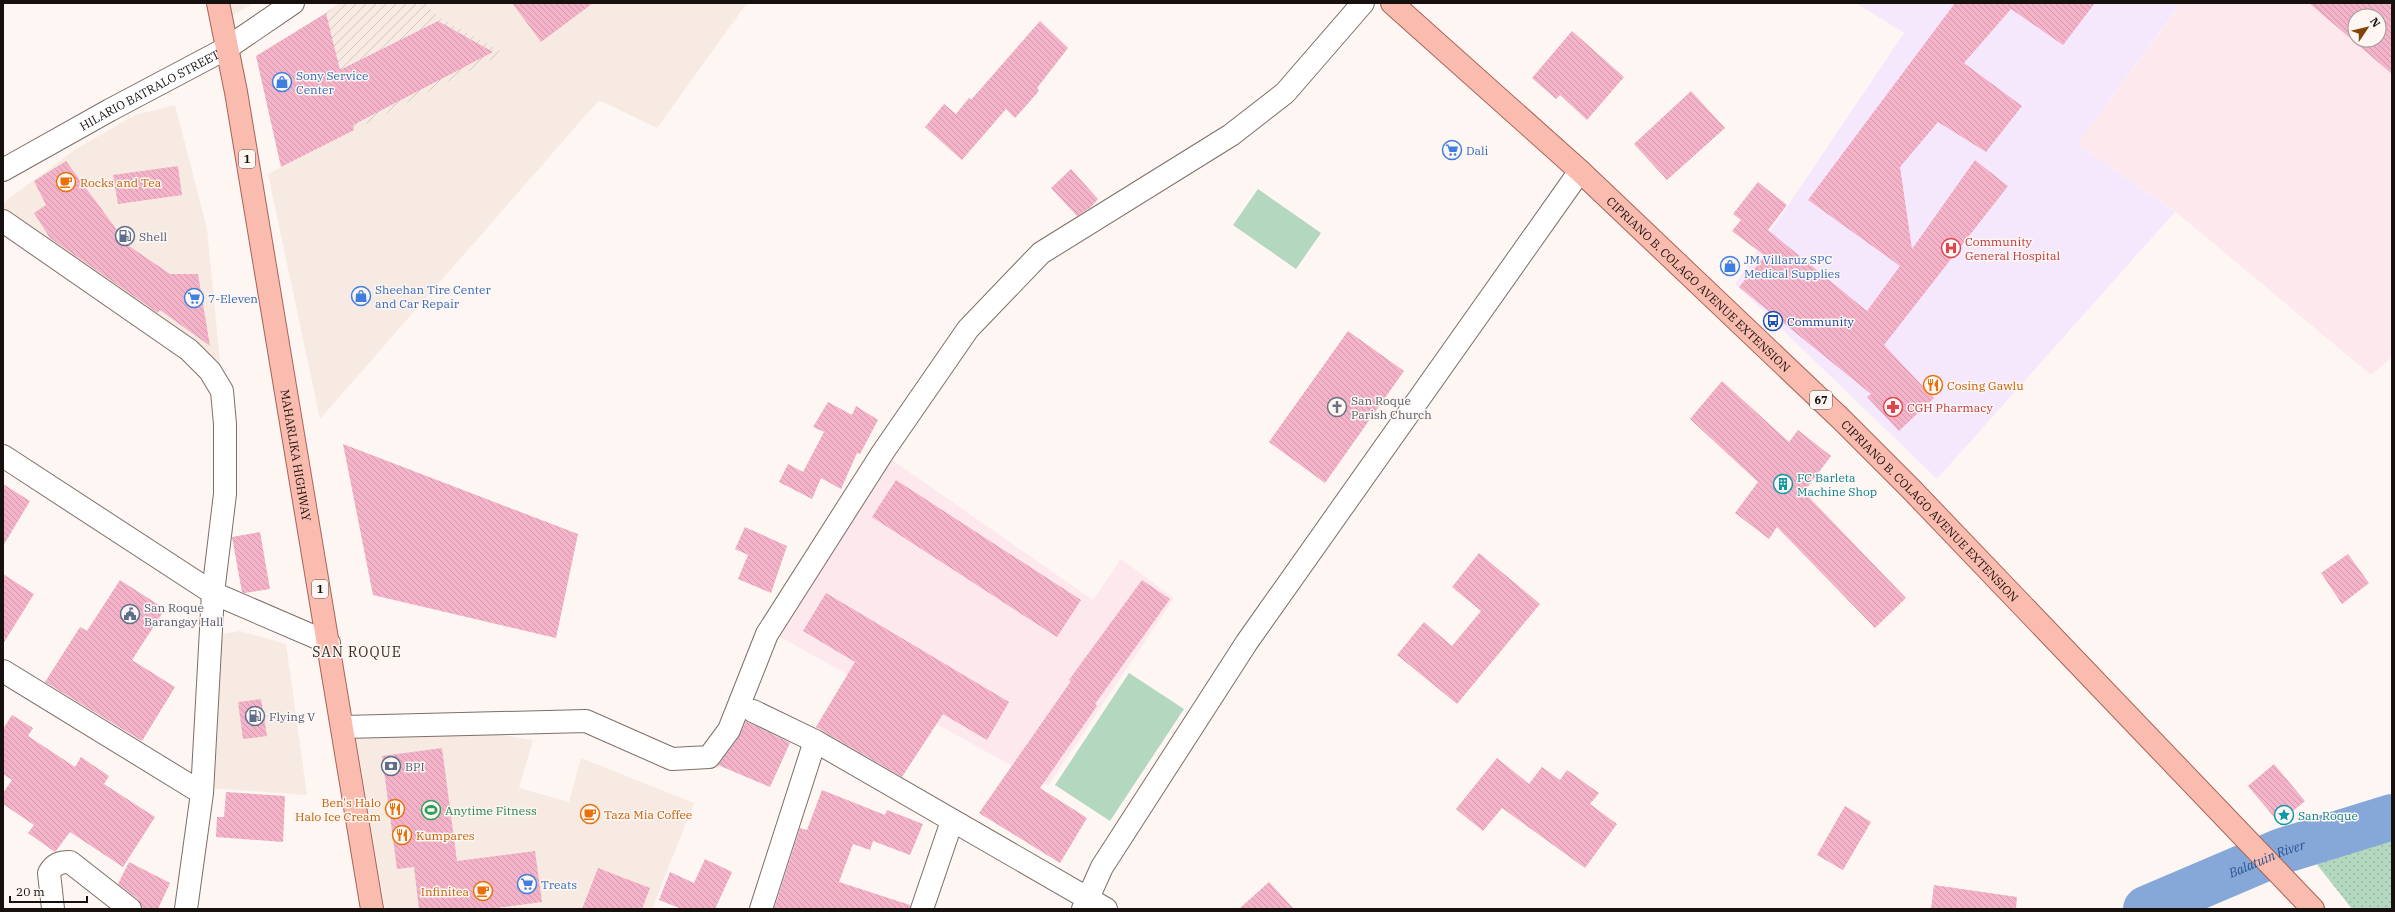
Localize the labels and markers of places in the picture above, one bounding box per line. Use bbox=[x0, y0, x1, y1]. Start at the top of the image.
place label: Sony Service Center bbox=[296, 68, 368, 97]
shop icon: Sony Service Center bbox=[271, 71, 293, 93]
supermarket icon: Dali bbox=[1441, 139, 1463, 161]
place label: Dali bbox=[1466, 143, 1489, 158]
cafe icon: Rocks and Tea bbox=[55, 171, 77, 193]
place label: Rocks and Tea bbox=[80, 175, 162, 190]
fuel station icon: Shell bbox=[114, 225, 136, 247]
place label: Shell bbox=[139, 229, 168, 244]
place label: Community General Hospital bbox=[1965, 234, 2060, 263]
hospital icon: Community General Hospital bbox=[1940, 237, 1962, 259]
place label: JM Villaruz SPC Medical Supplies bbox=[1744, 252, 1840, 281]
shop icon: JM Villaruz SPC Medical Supplies bbox=[1719, 255, 1741, 277]
place label: Sheehan Tire Center and Car Repair bbox=[375, 282, 491, 311]
shop icon: Sheehan Tire Center and Car Repair bbox=[350, 285, 372, 307]
supermarket icon: 7-Eleven bbox=[183, 287, 205, 309]
place label: 7-Eleven bbox=[208, 291, 258, 306]
bus stop icon: Community bbox=[1762, 310, 1784, 332]
place label: Community bbox=[1787, 314, 1854, 329]
restaurant icon: Cosing Gawlu bbox=[1922, 374, 1944, 396]
place label: Cosing Gawlu bbox=[1947, 378, 2024, 393]
place label: San Roque Parish Church bbox=[1351, 393, 1432, 422]
church icon: San Roque Parish Church bbox=[1326, 396, 1348, 418]
pharmacy icon: CGH Pharmacy bbox=[1882, 396, 1904, 418]
place label: CGH Pharmacy bbox=[1907, 400, 1994, 415]
place label: FC Barleta Machine Shop bbox=[1797, 470, 1877, 499]
building icon: FC Barleta Machine Shop bbox=[1772, 473, 1794, 495]
place label: San Roque Barangay Hall bbox=[144, 600, 224, 629]
public building icon: San Roque Barangay Hall bbox=[119, 603, 141, 625]
fuel station icon: Flying V bbox=[244, 705, 266, 727]
place label: Flying V bbox=[269, 709, 315, 724]
bank icon: BPI bbox=[380, 755, 402, 777]
place label: BPI bbox=[405, 759, 425, 774]
place label: Ben's Halo Halo Ice Cream bbox=[295, 795, 382, 824]
restaurant icon: Ben's Halo Halo Ice Cream bbox=[384, 798, 406, 820]
sports icon: Anytime Fitness bbox=[420, 799, 442, 821]
place label: Anytime Fitness bbox=[445, 803, 537, 818]
cafe icon: Taza Mia Coffee bbox=[579, 803, 601, 825]
place icon: San Roque bbox=[2273, 804, 2295, 826]
place label: Taza Mia Coffee bbox=[604, 807, 692, 822]
place label: San Roque bbox=[2298, 808, 2358, 823]
restaurant icon: Kumpares bbox=[391, 824, 413, 846]
place label: Kumpares bbox=[416, 828, 475, 843]
supermarket icon: Treats bbox=[516, 873, 538, 895]
place label: Treats bbox=[541, 877, 577, 892]
cafe icon: Infinitea bbox=[472, 880, 494, 902]
place label: Infinitea bbox=[421, 884, 469, 899]

